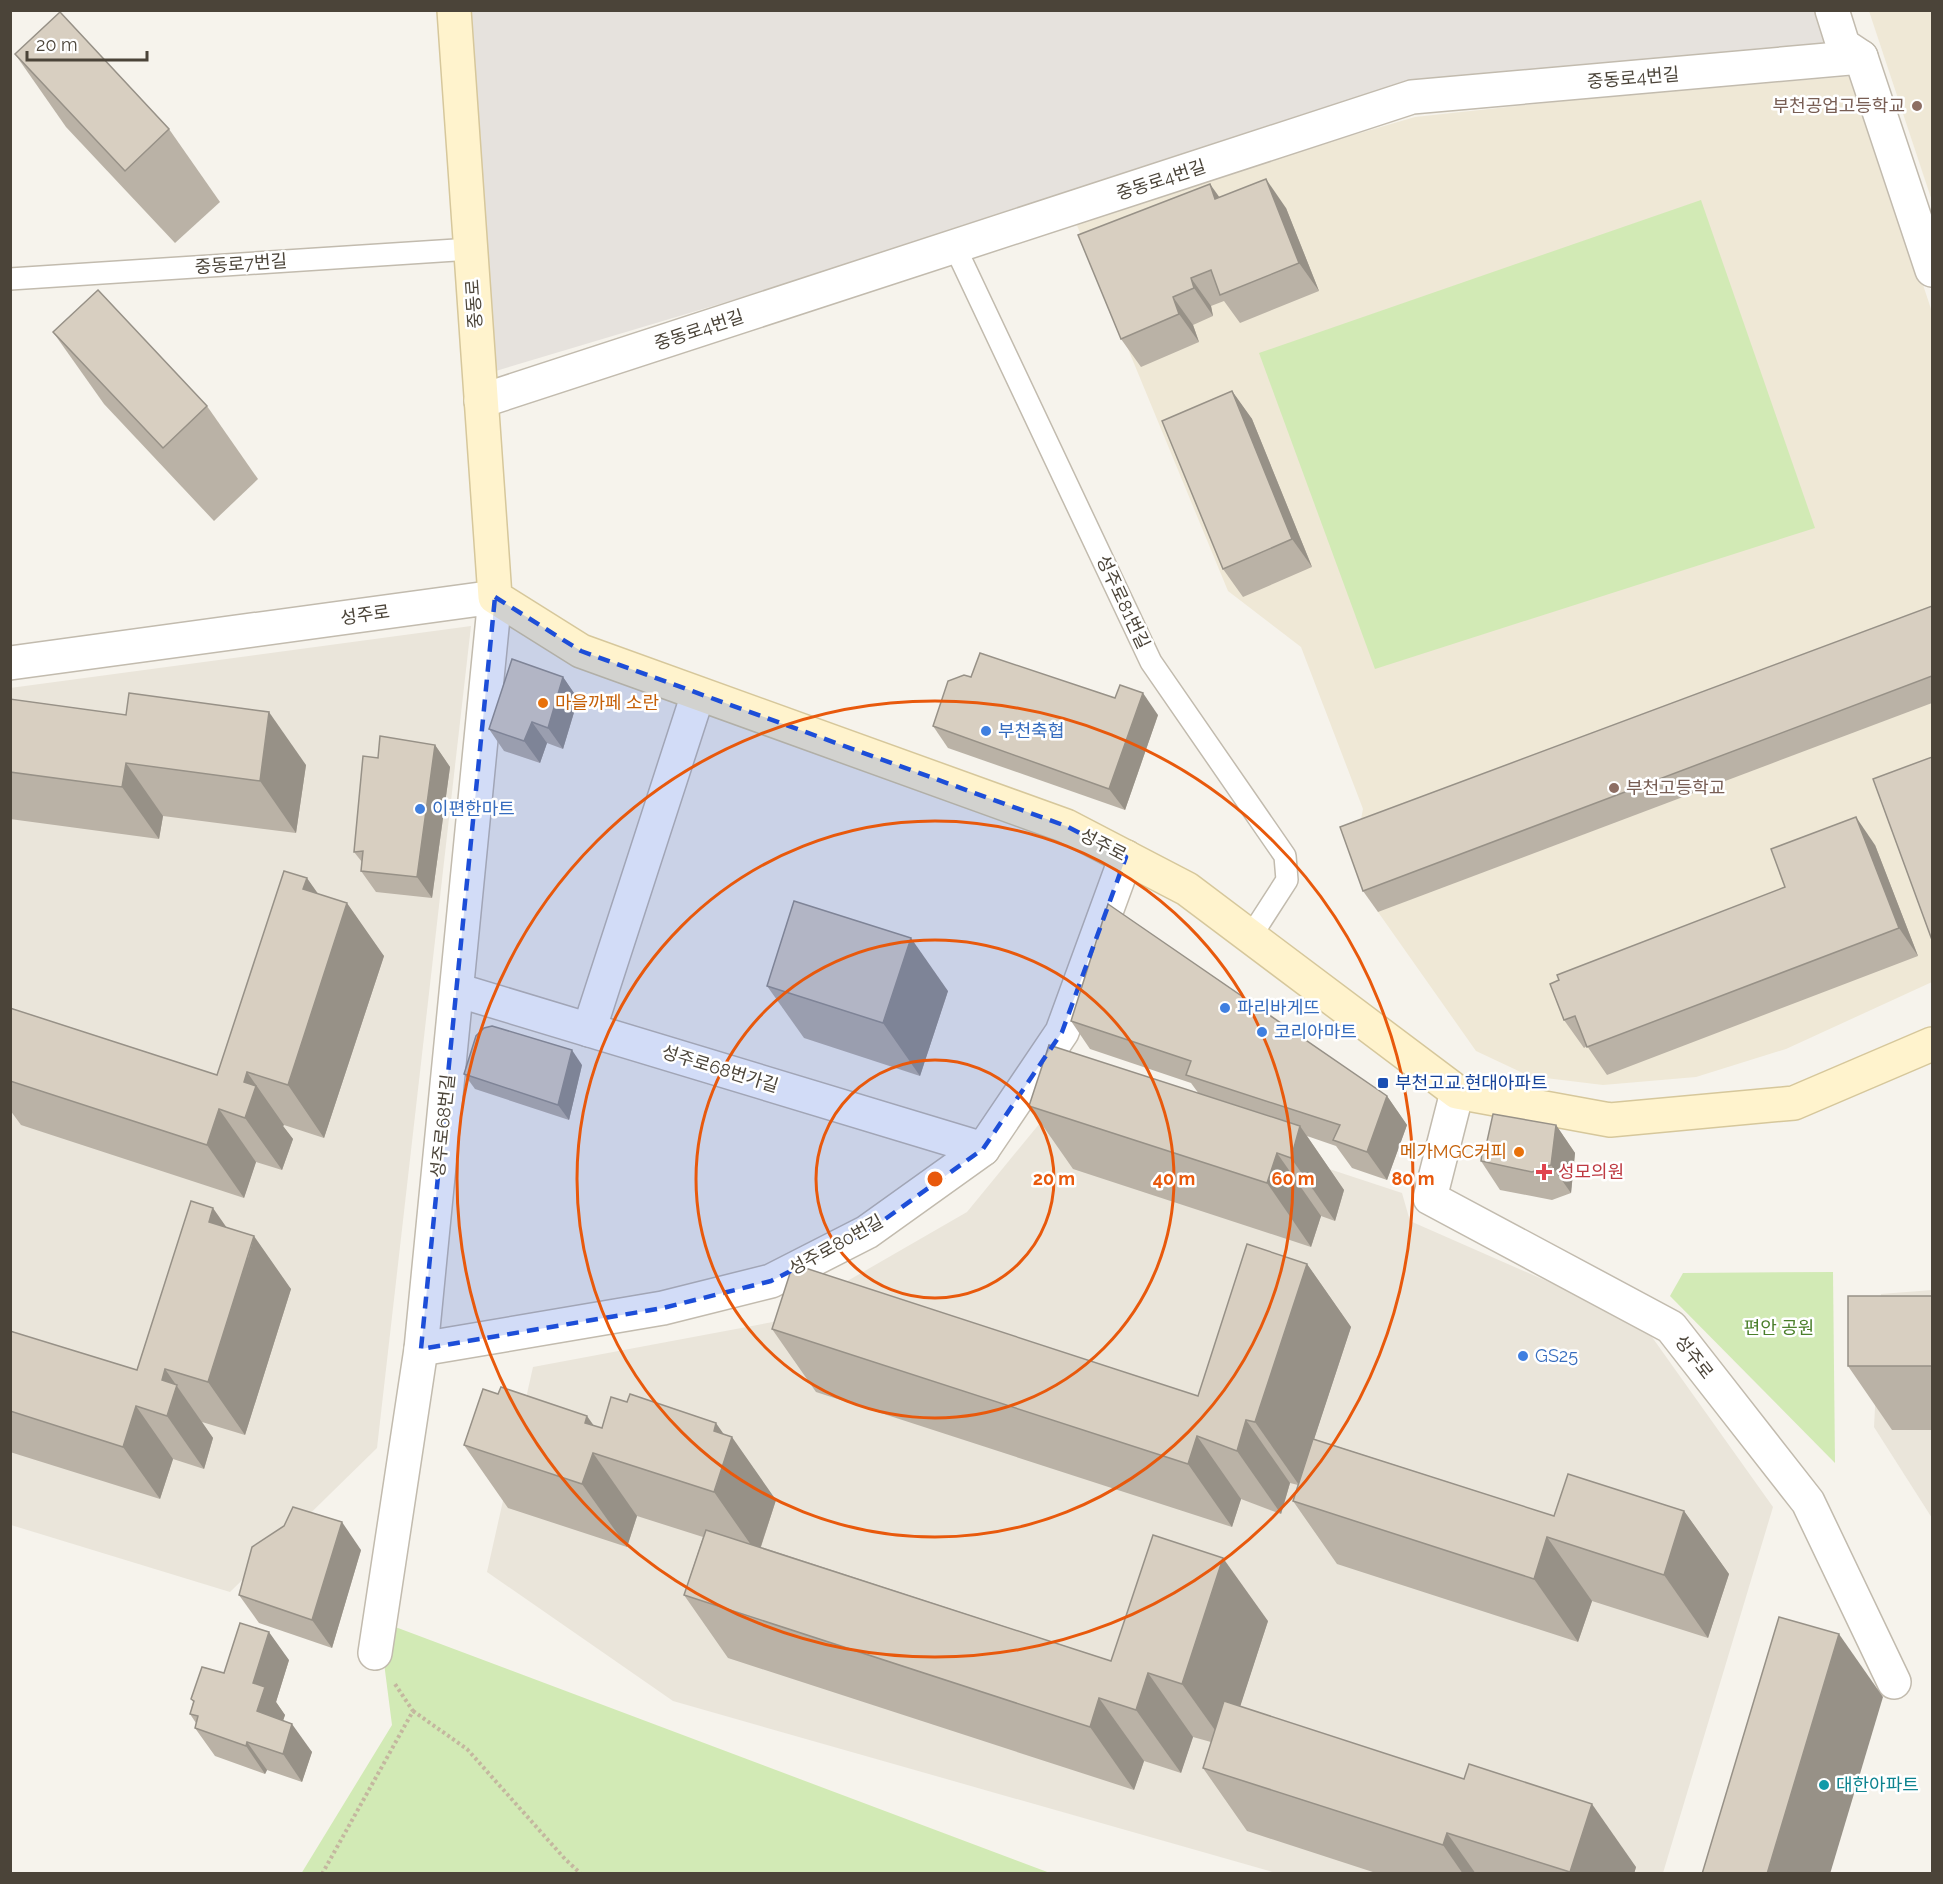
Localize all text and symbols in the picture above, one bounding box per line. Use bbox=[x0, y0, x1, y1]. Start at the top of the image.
scale bar bbox=[27, 24, 147, 62]
text: 20 m bbox=[36, 34, 78, 55]
street label: 중동로4번길 bbox=[1586, 63, 1680, 92]
place label: 부천공업고등학교 bbox=[1773, 95, 1905, 116]
marker: 부천공업고등학교 bbox=[1910, 99, 1924, 113]
street label: 중동로4번길 bbox=[1114, 155, 1208, 204]
street label: 중동로7번길 bbox=[194, 250, 288, 277]
street label: 중동로 bbox=[461, 279, 486, 330]
street label: 중동로4번길 bbox=[652, 305, 746, 354]
street label: 성주로81번길 bbox=[1093, 551, 1154, 652]
street label: 성주로 bbox=[339, 601, 391, 628]
place label: 마을까페 소란 bbox=[555, 692, 659, 713]
marker: 마을까페 소란 bbox=[536, 696, 550, 710]
place label: 부천축협 bbox=[998, 720, 1064, 741]
marker: 부천축협 bbox=[979, 724, 993, 738]
place label: 부천고등학교 bbox=[1626, 777, 1725, 798]
marker: 부천고등학교 bbox=[1607, 781, 1621, 795]
place label: 이편한마트 bbox=[432, 798, 515, 819]
marker: 이편한마트 bbox=[413, 802, 427, 816]
street label: 성주로 bbox=[1076, 824, 1130, 865]
place label: 파리바게뜨 bbox=[1237, 997, 1320, 1018]
marker: 파리바게뜨 bbox=[1218, 1001, 1232, 1015]
place label: 코리아마트 bbox=[1274, 1021, 1357, 1042]
marker: 코리아마트 bbox=[1255, 1025, 1269, 1039]
street label: 성주로68번가길 bbox=[659, 1041, 781, 1096]
place label: 부천고교.현대아파트 bbox=[1395, 1072, 1547, 1093]
street label: 성주로68번길 bbox=[427, 1073, 458, 1179]
marker: 부천고교.현대아파트 bbox=[1376, 1076, 1390, 1090]
place label: 메가MGC커피 bbox=[1400, 1141, 1507, 1162]
marker: 메가MGC커피 bbox=[1512, 1145, 1526, 1159]
place label: 성모의원 bbox=[1558, 1161, 1624, 1182]
marker: 성모의원 bbox=[1535, 1163, 1553, 1181]
text: 20 m bbox=[1033, 1168, 1075, 1189]
text: 40 m bbox=[1153, 1168, 1195, 1189]
text: 60 m bbox=[1271, 1168, 1315, 1189]
text: 80 m bbox=[1391, 1168, 1435, 1189]
centre of rings bbox=[925, 1169, 945, 1189]
street label: 성주로80번길 bbox=[785, 1210, 887, 1279]
park label: 편안 공원 bbox=[1744, 1317, 1814, 1338]
street label: 성주로 bbox=[1671, 1331, 1718, 1383]
place label: GS25 bbox=[1535, 1345, 1578, 1366]
marker: GS25 bbox=[1516, 1349, 1530, 1363]
place label: 대한아파트 bbox=[1836, 1774, 1919, 1795]
marker: 대한아파트 bbox=[1817, 1778, 1831, 1792]

